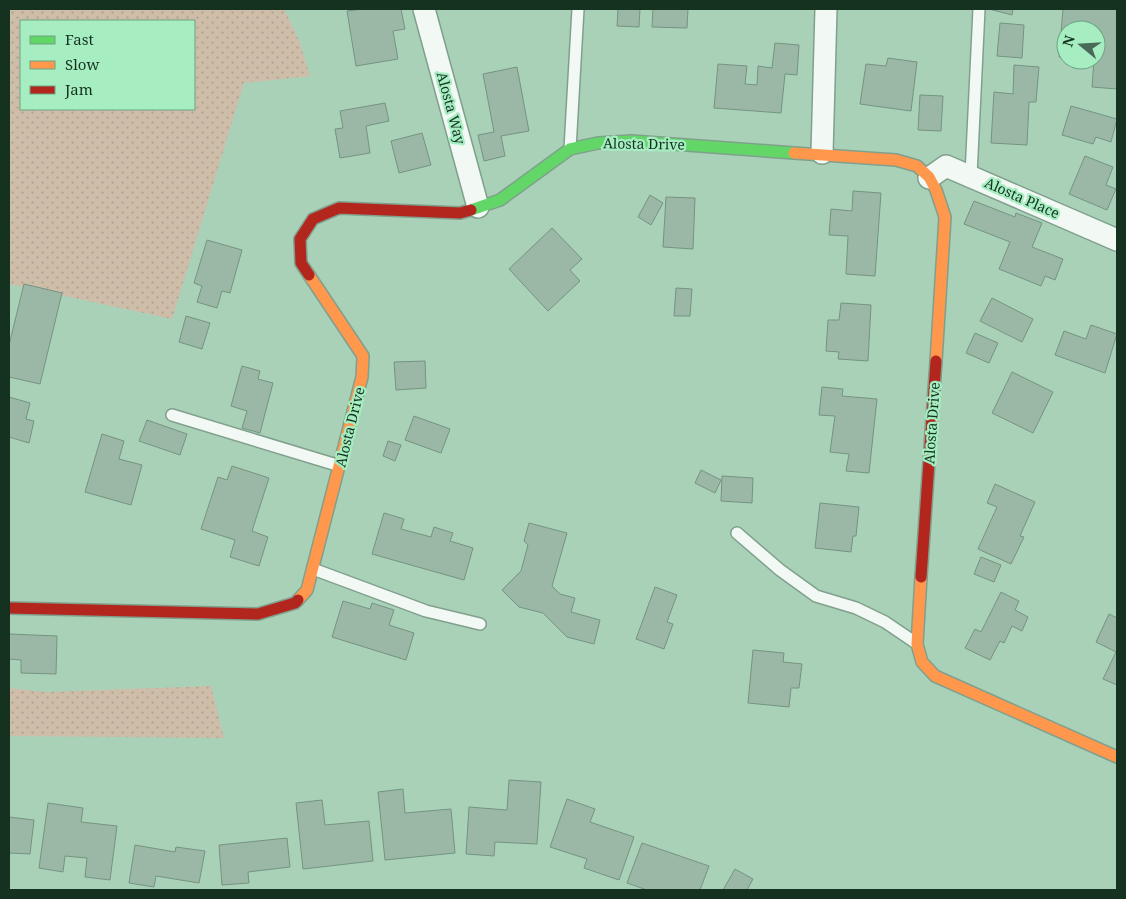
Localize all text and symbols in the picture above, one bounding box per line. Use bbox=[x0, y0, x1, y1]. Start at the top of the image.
legend bbox=[20, 20, 195, 110]
north arrow bbox=[1056, 20, 1106, 70]
text: Fast bbox=[65, 29, 94, 49]
text: N bbox=[1057, 33, 1079, 49]
text: Slow bbox=[65, 54, 99, 74]
street label: Alosta Way bbox=[433, 70, 470, 146]
text: Jam bbox=[64, 79, 93, 99]
street label: Alosta Drive bbox=[603, 133, 685, 154]
street label: Alosta Place bbox=[982, 173, 1063, 223]
street label: Alosta Drive bbox=[919, 381, 944, 464]
street label: Alosta Drive bbox=[330, 385, 369, 469]

